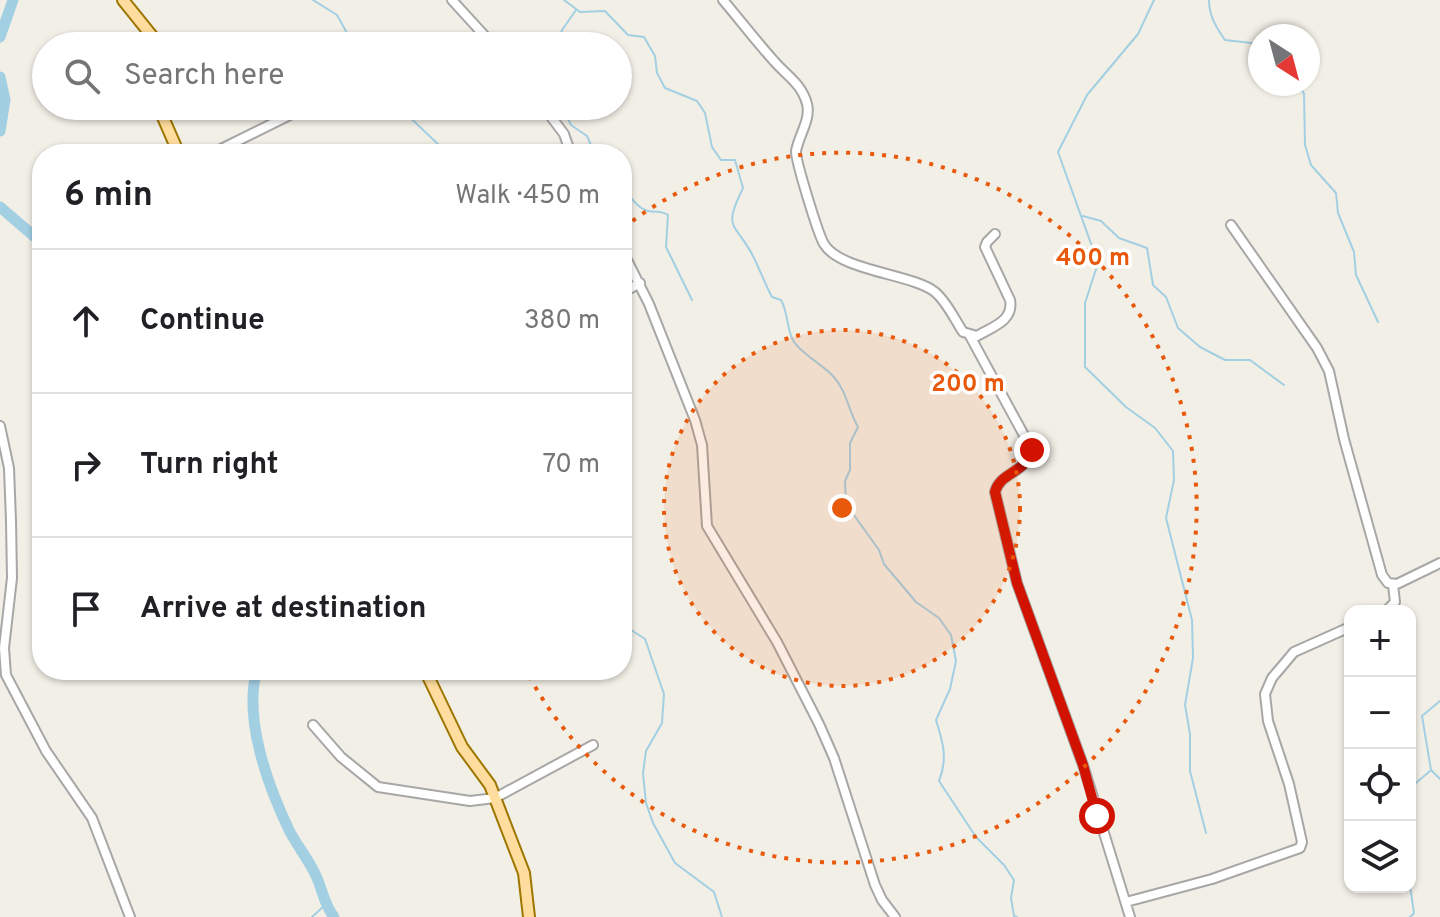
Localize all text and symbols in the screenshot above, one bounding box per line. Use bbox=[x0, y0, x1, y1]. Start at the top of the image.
north arrow bbox=[1248, 24, 1320, 96]
search box bbox=[32, 32, 632, 120]
icon: search bbox=[60, 54, 104, 98]
text: Search here bbox=[124, 58, 284, 95]
text: 6 min bbox=[64, 175, 153, 218]
text: Walk · 450 m bbox=[455, 180, 600, 213]
text: 400 m bbox=[1056, 244, 1130, 274]
icon: ahead bbox=[64, 299, 108, 343]
text: Continue bbox=[140, 303, 265, 340]
text: 380 m bbox=[524, 305, 600, 338]
text: 200 m bbox=[931, 370, 1005, 400]
route end bbox=[1014, 432, 1050, 468]
icon: right bbox=[64, 443, 108, 487]
text: Turn right bbox=[140, 447, 278, 484]
text: 70 m bbox=[542, 449, 600, 482]
centre of rings bbox=[828, 494, 856, 522]
icon: arrive bbox=[64, 587, 108, 631]
text: Arrive at destination bbox=[140, 591, 426, 628]
map controls bbox=[1344, 605, 1416, 893]
button: + bbox=[1344, 605, 1416, 677]
button: − bbox=[1344, 677, 1416, 749]
button: locate bbox=[1344, 749, 1416, 821]
route start bbox=[1079, 798, 1115, 834]
button: layers bbox=[1344, 821, 1416, 893]

